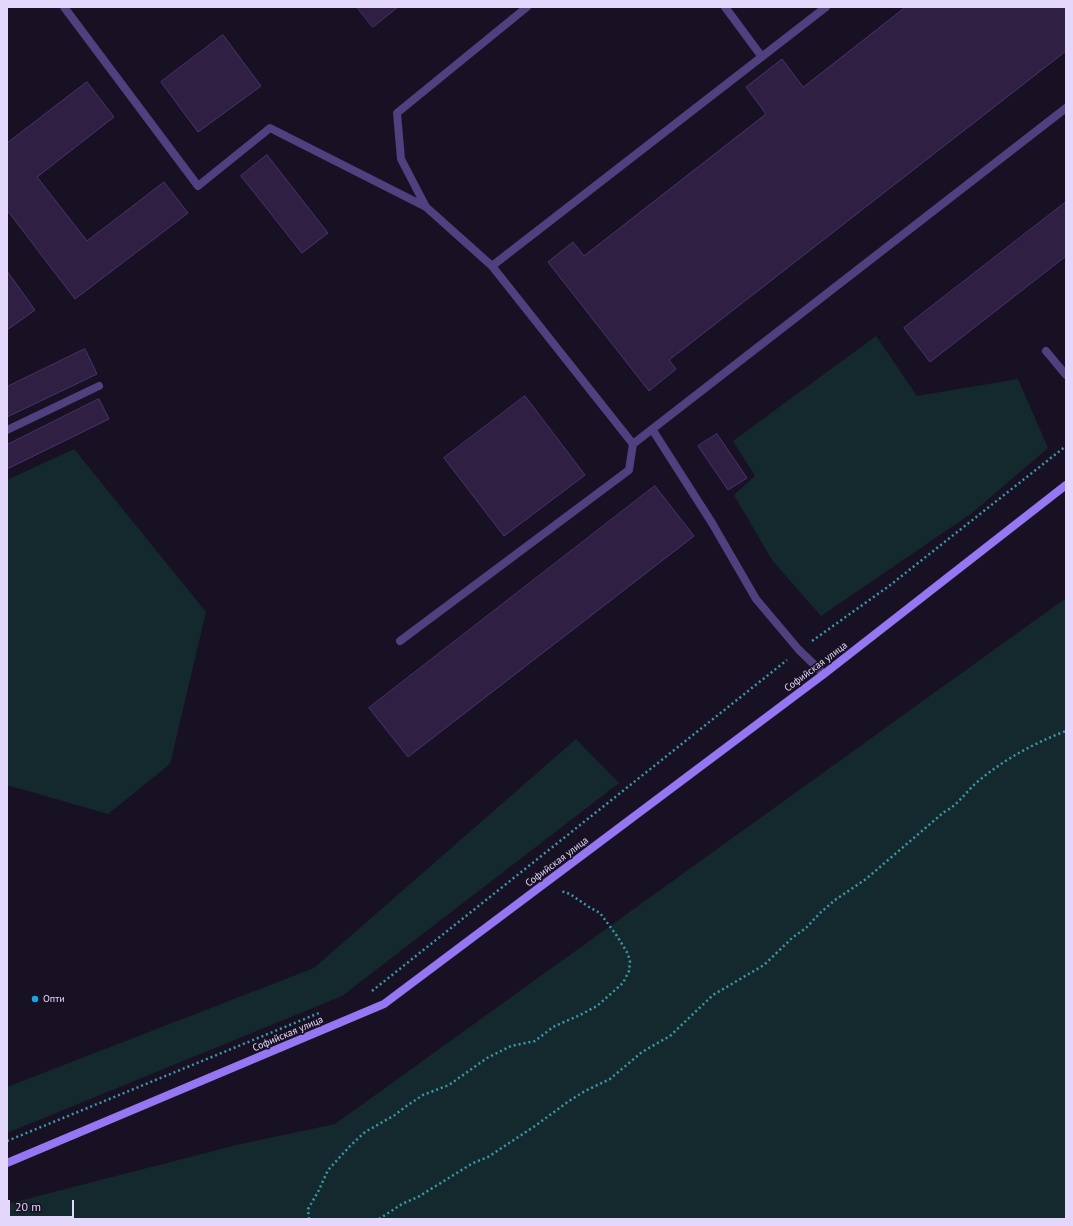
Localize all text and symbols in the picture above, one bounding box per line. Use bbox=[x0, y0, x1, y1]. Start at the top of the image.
street label: Софийская улица bbox=[782, 639, 850, 695]
street label: Софийская улица bbox=[523, 834, 591, 890]
place label: Опти bbox=[43, 993, 65, 1005]
marker: Опти bbox=[30, 994, 40, 1004]
street label: Софийская улица bbox=[251, 1014, 325, 1054]
scale bar bbox=[10, 1192, 76, 1218]
text: 20 m bbox=[15, 1199, 41, 1214]

